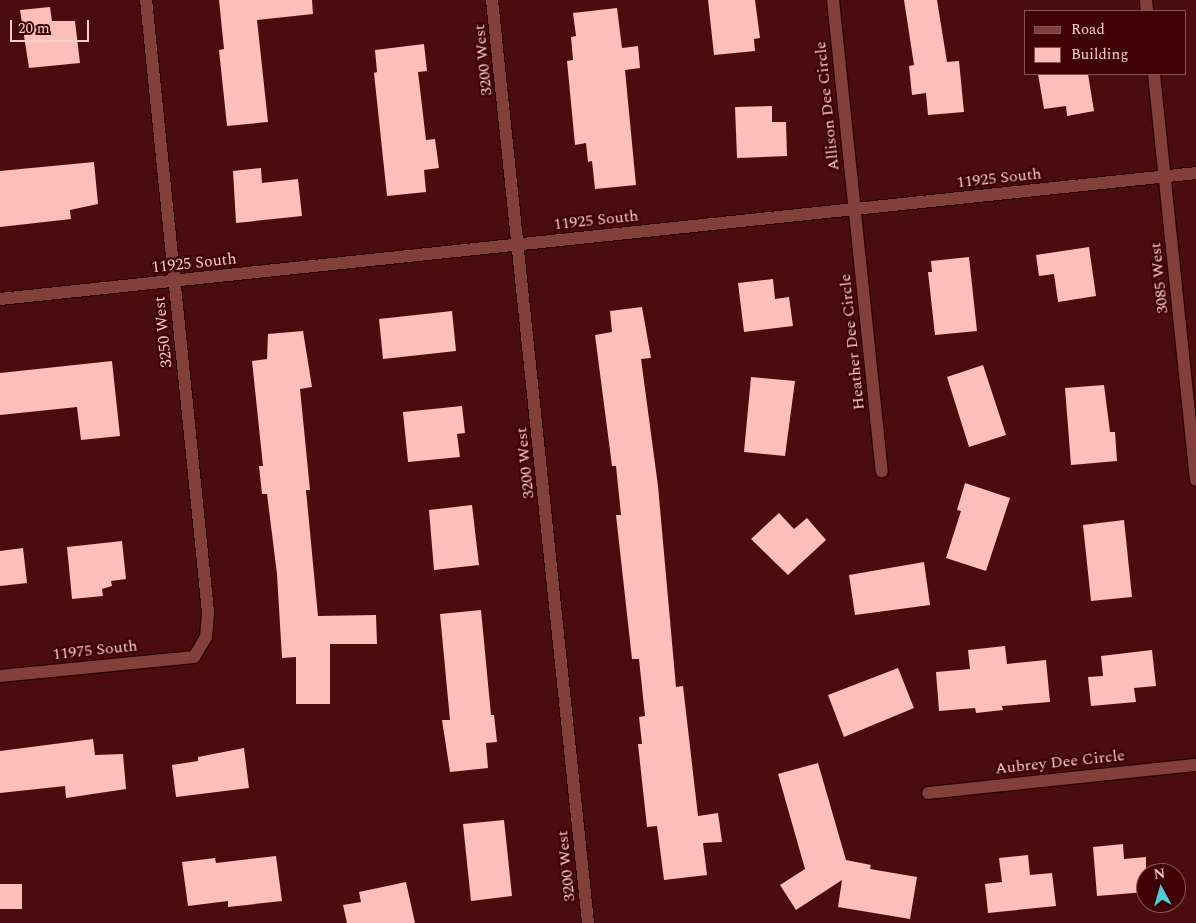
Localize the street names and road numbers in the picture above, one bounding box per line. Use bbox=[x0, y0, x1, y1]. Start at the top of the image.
street label: 3200 West bbox=[470, 23, 496, 97]
street label: Allison Dee Circle bbox=[811, 40, 843, 172]
street label: 11925 South bbox=[956, 164, 1042, 192]
street label: 11925 South bbox=[553, 206, 639, 234]
street label: 3085 West bbox=[1146, 241, 1172, 315]
street label: 11925 South bbox=[151, 249, 237, 277]
street label: Heather Dee Circle bbox=[835, 273, 869, 411]
street label: 3250 West bbox=[150, 295, 176, 369]
street label: 3200 West bbox=[512, 426, 538, 500]
street label: 11975 South bbox=[52, 636, 138, 664]
street label: Aubrey Dee Circle bbox=[994, 746, 1126, 778]
street label: 3200 West bbox=[553, 829, 579, 903]

